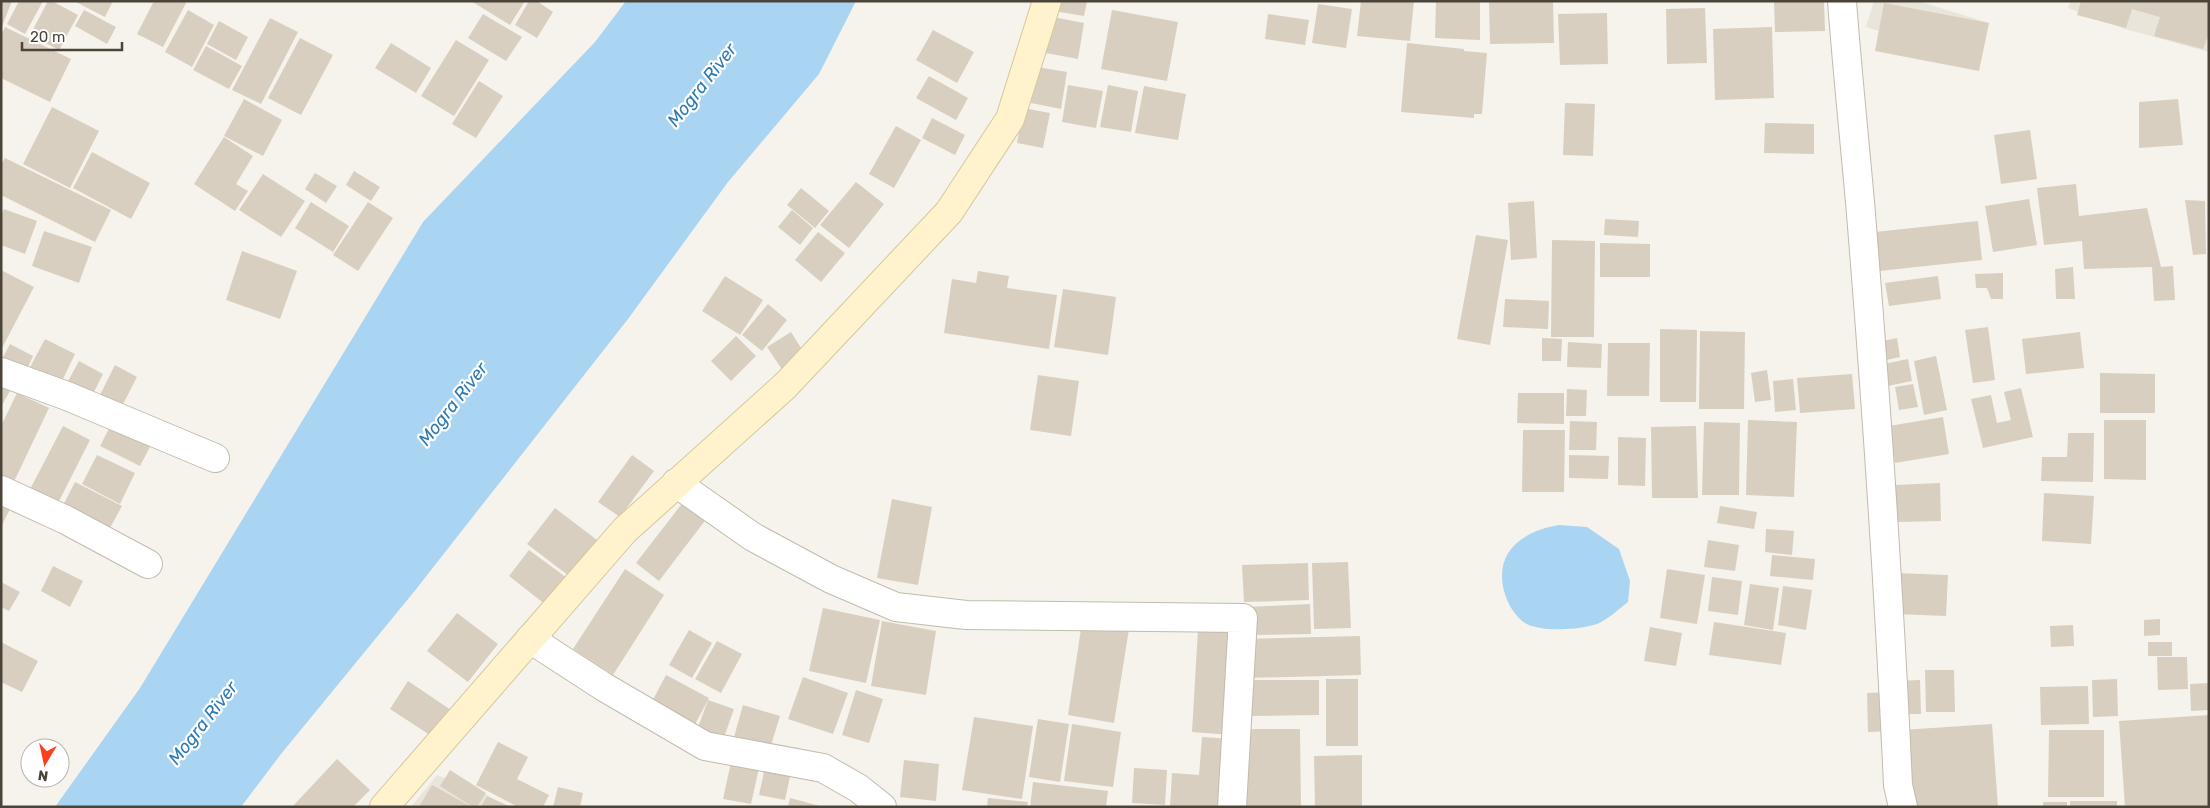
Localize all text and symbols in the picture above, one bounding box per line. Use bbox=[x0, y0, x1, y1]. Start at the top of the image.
scale bar bbox=[22, 20, 122, 52]
text: 20 m bbox=[30, 28, 65, 46]
water label: Mogra River bbox=[663, 38, 742, 131]
water label: Mogra River bbox=[414, 357, 493, 450]
water label: Mogra River bbox=[164, 676, 243, 769]
north arrow bbox=[20, 738, 70, 788]
text: N bbox=[37, 766, 49, 785]

